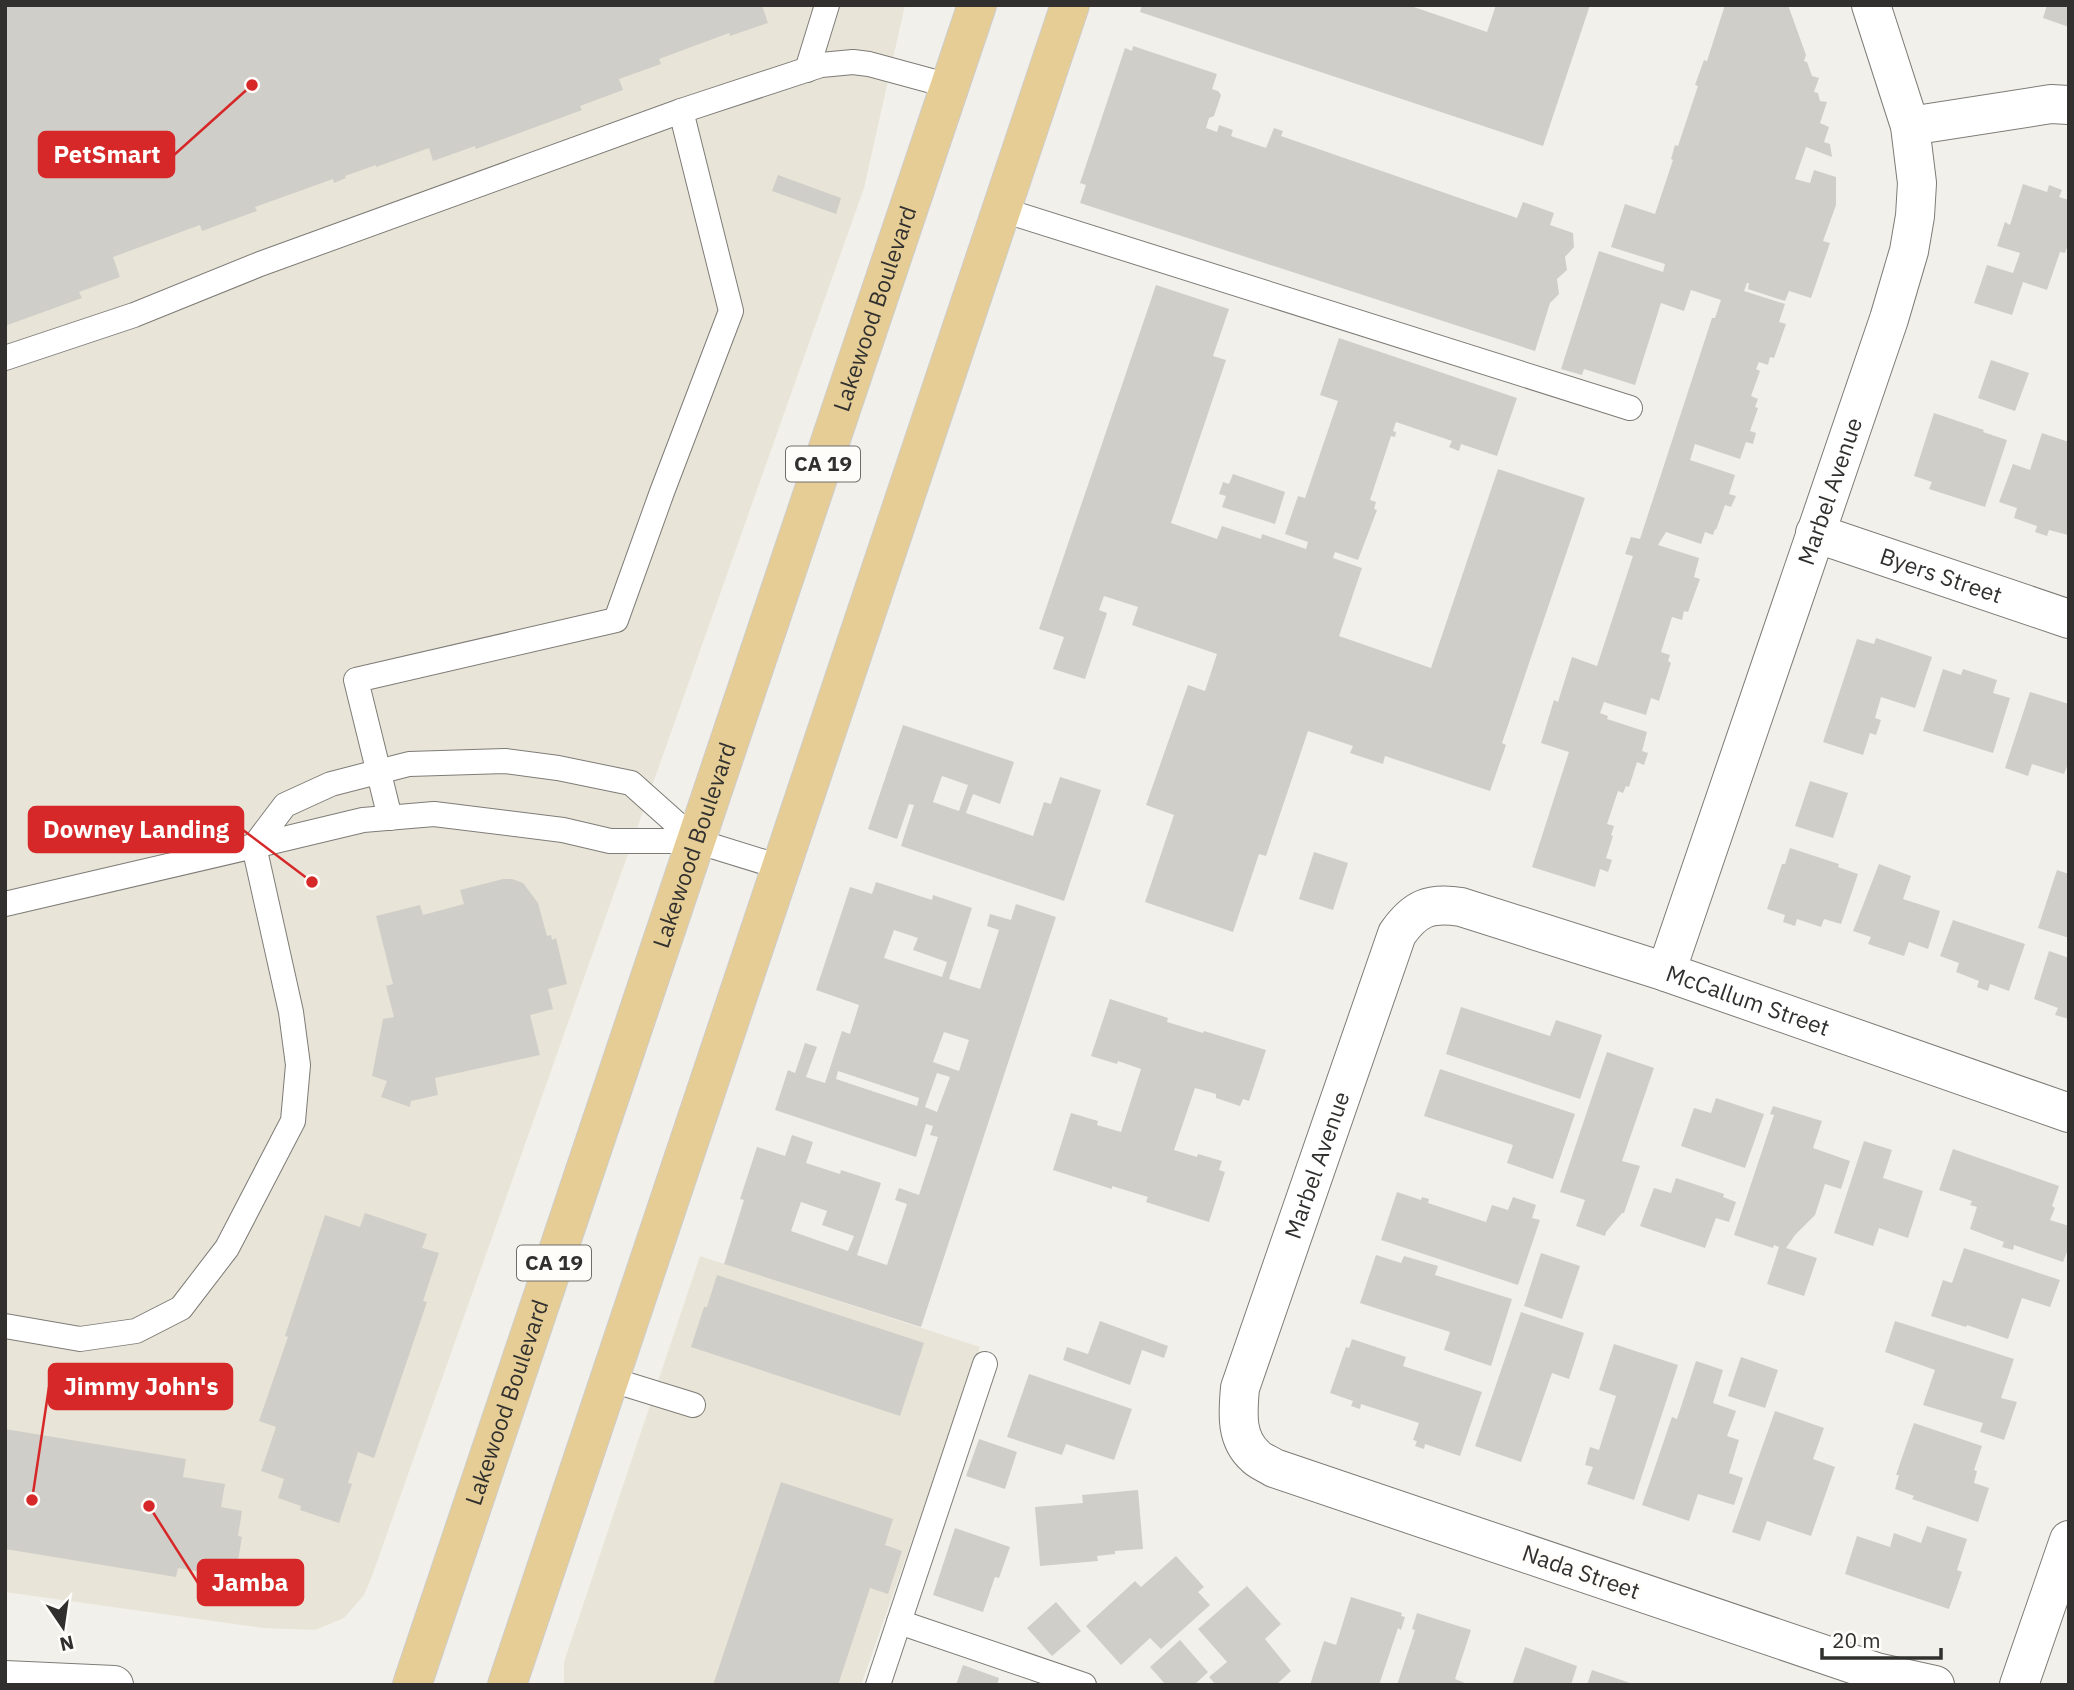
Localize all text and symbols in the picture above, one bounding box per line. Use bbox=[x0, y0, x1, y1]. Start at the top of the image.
callout: PetSmart bbox=[39, 132, 174, 177]
text: PetSmart bbox=[53, 138, 161, 170]
street label: Lakewood Boulevard bbox=[825, 202, 922, 415]
street label: Marbel Avenue bbox=[1790, 413, 1868, 569]
road number: CA 19 bbox=[786, 447, 860, 482]
street label: Byers Street bbox=[1876, 540, 2006, 609]
street label: Lakewood Boulevard bbox=[645, 738, 742, 952]
callout: Downey Landing bbox=[29, 807, 243, 852]
text: Downey Landing bbox=[43, 813, 230, 845]
street label: McCallum Street bbox=[1662, 957, 1834, 1042]
street label: Marbel Avenue bbox=[1277, 1087, 1355, 1242]
road number: CA 19 bbox=[517, 1246, 591, 1280]
street label: Lakewood Boulevard bbox=[458, 1296, 555, 1509]
callout: Jimmy John's bbox=[49, 1364, 232, 1409]
text: Jimmy John's bbox=[63, 1370, 219, 1402]
street label: Nada Street bbox=[1518, 1537, 1644, 1605]
callout: Jamba bbox=[198, 1560, 303, 1605]
text: Jamba bbox=[212, 1566, 288, 1598]
north arrow bbox=[28, 1592, 98, 1662]
scale bar bbox=[1822, 1616, 1941, 1660]
text: 20 m bbox=[1832, 1626, 1881, 1654]
text: N bbox=[57, 1630, 76, 1657]

